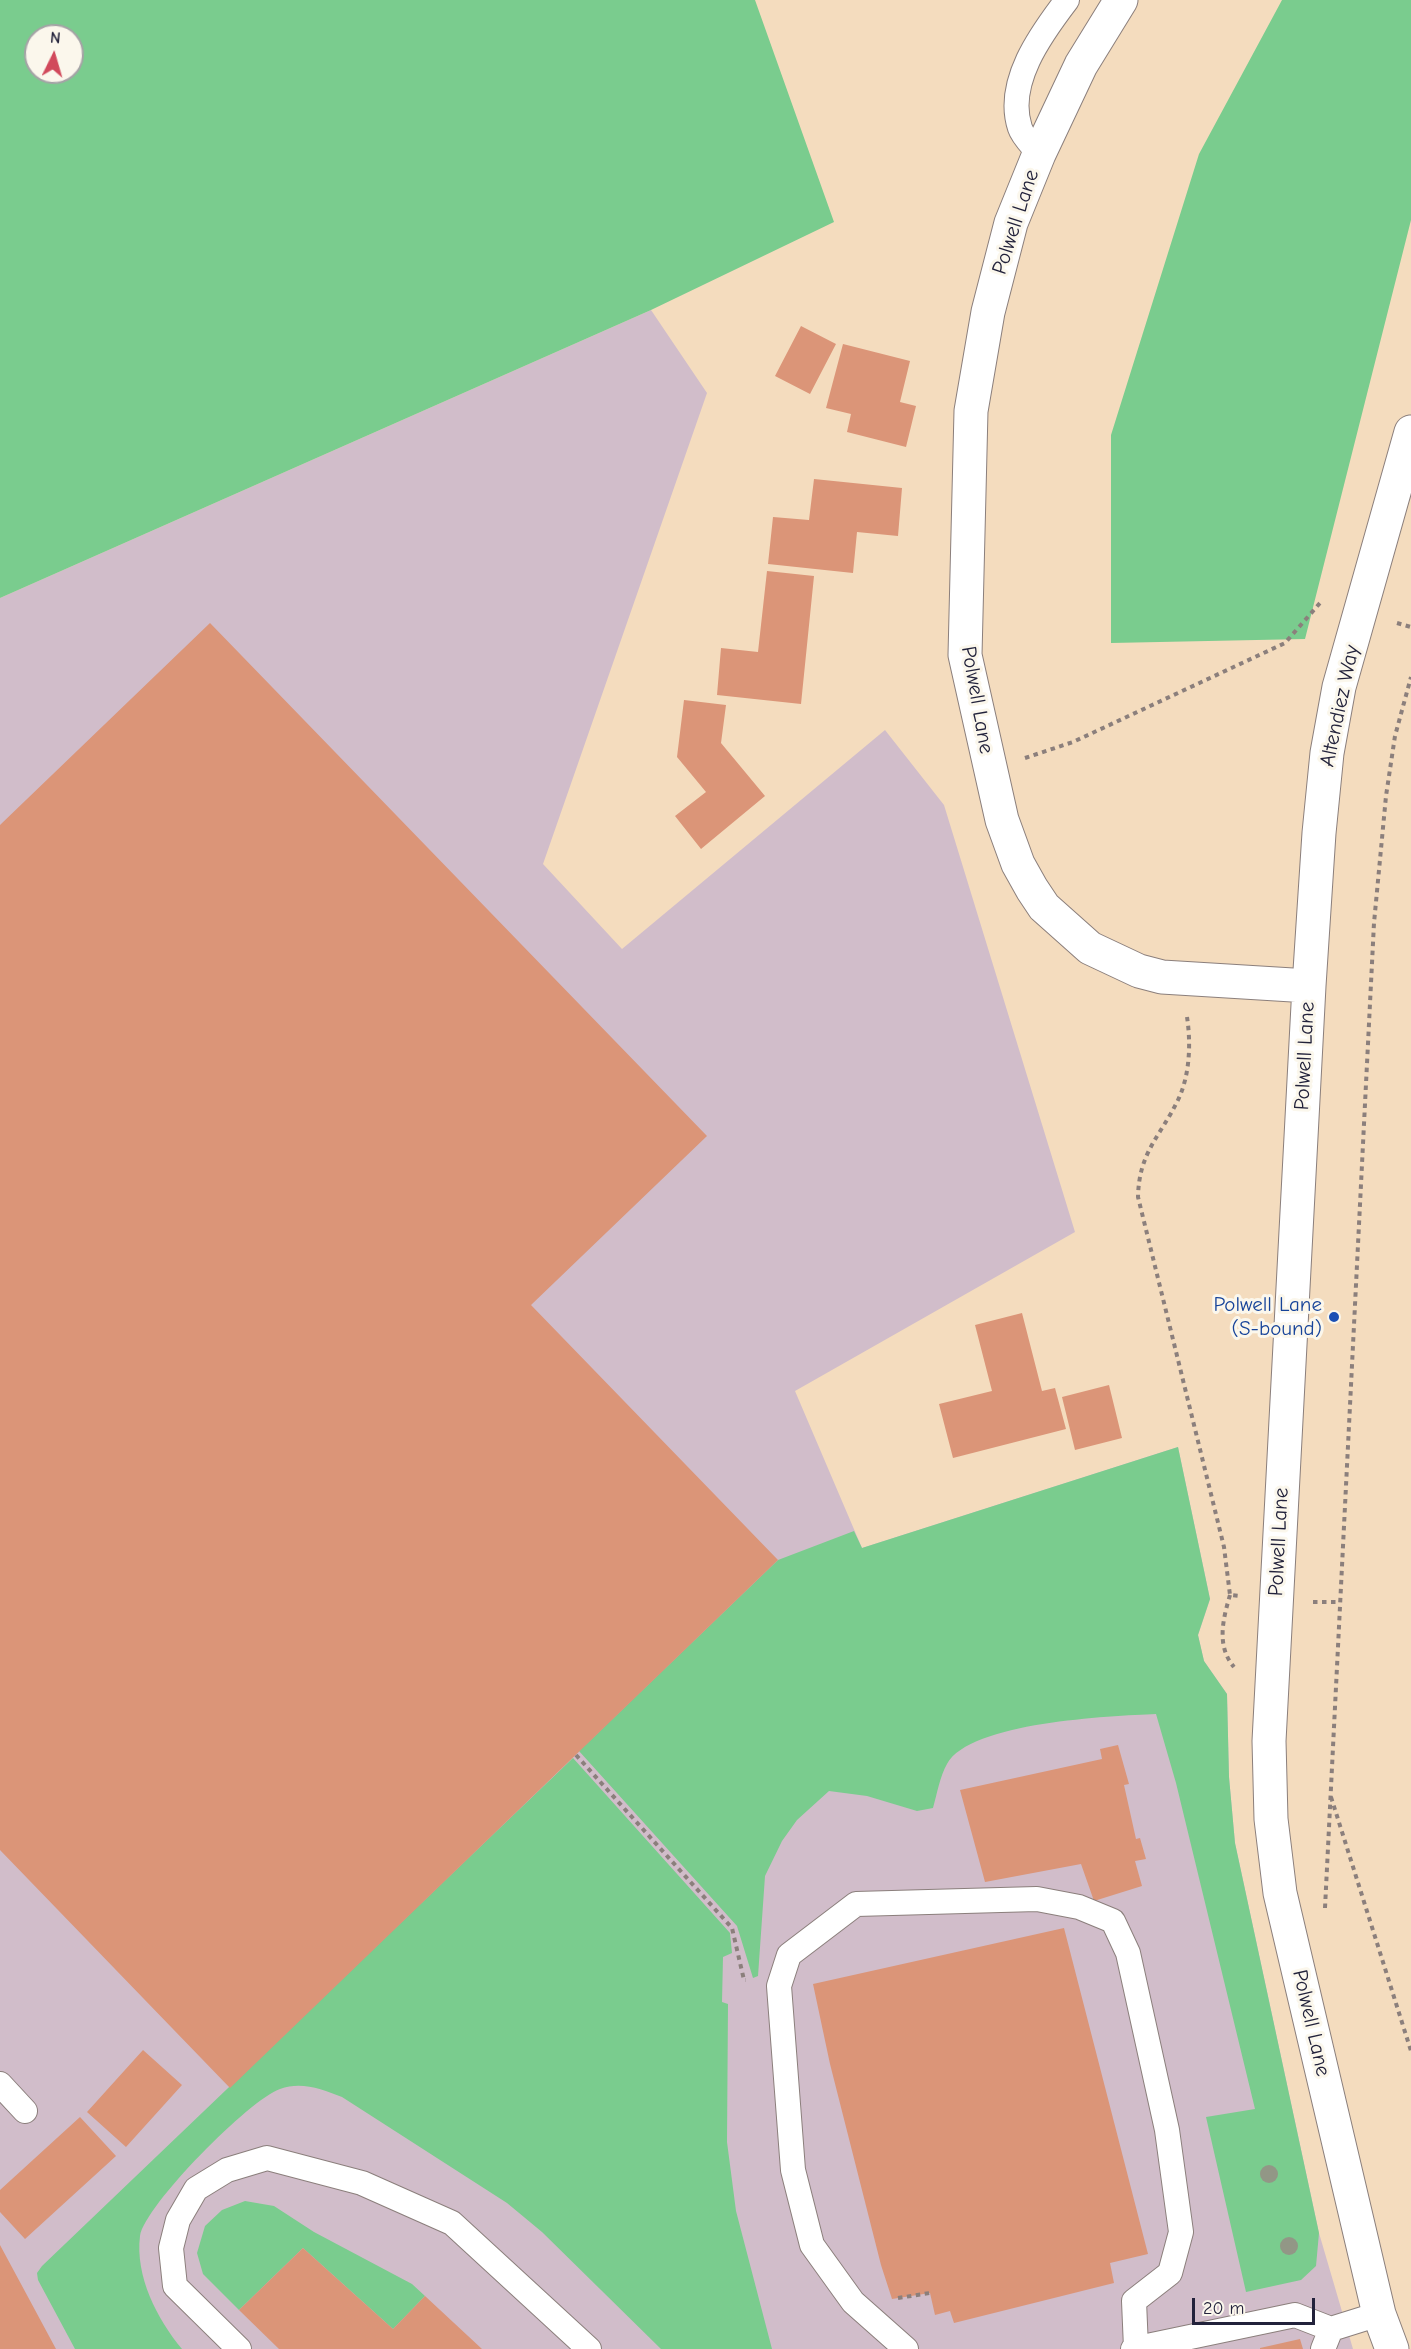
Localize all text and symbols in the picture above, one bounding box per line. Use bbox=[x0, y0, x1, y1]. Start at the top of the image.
north arrow bbox=[24, 24, 84, 84]
text: N bbox=[49, 29, 61, 47]
street label: Polwell Lane bbox=[987, 166, 1045, 278]
street label: Altendiez Way bbox=[1315, 643, 1365, 769]
street label: Polwell Lane bbox=[955, 644, 999, 756]
street label: Polwell Lane bbox=[1290, 1001, 1320, 1111]
place label: Polwell Lane (S-bound) bbox=[1213, 1292, 1322, 1342]
marker: Polwell Lane (S-bound) bbox=[1327, 1310, 1341, 1324]
street label: Polwell Lane bbox=[1264, 1487, 1294, 1597]
street label: Polwell Lane bbox=[1287, 1967, 1335, 2079]
scale bar bbox=[1195, 2286, 1318, 2324]
text: 20 m bbox=[1203, 2298, 1244, 2319]

